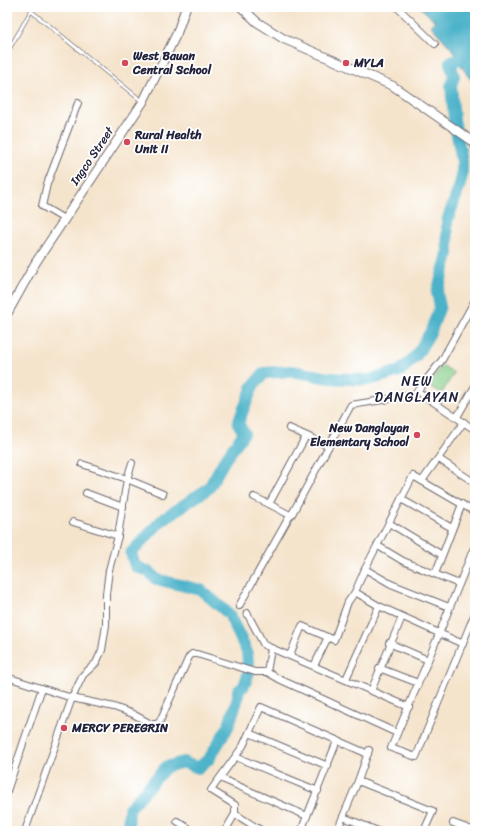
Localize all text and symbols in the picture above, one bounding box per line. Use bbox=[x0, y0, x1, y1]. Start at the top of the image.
place label: West Bauan Central School bbox=[132, 45, 212, 81]
place label: MYLA bbox=[353, 52, 384, 74]
marker: West Bauan Central School bbox=[120, 58, 130, 68]
marker: MYLA bbox=[341, 58, 351, 68]
street label: Ingco Street bbox=[64, 121, 120, 191]
place label: Rural Health Unit II bbox=[134, 124, 202, 160]
marker: Rural Health Unit II bbox=[122, 137, 132, 147]
district label: NEW DANGLAYAN bbox=[375, 369, 459, 410]
place label: New Danglayan Elementary School bbox=[310, 417, 410, 453]
marker: New Danglayan Elementary School bbox=[412, 430, 422, 440]
place label: MERCY PEREGRIN bbox=[71, 717, 169, 739]
marker: MERCY PEREGRIN bbox=[59, 723, 69, 733]

